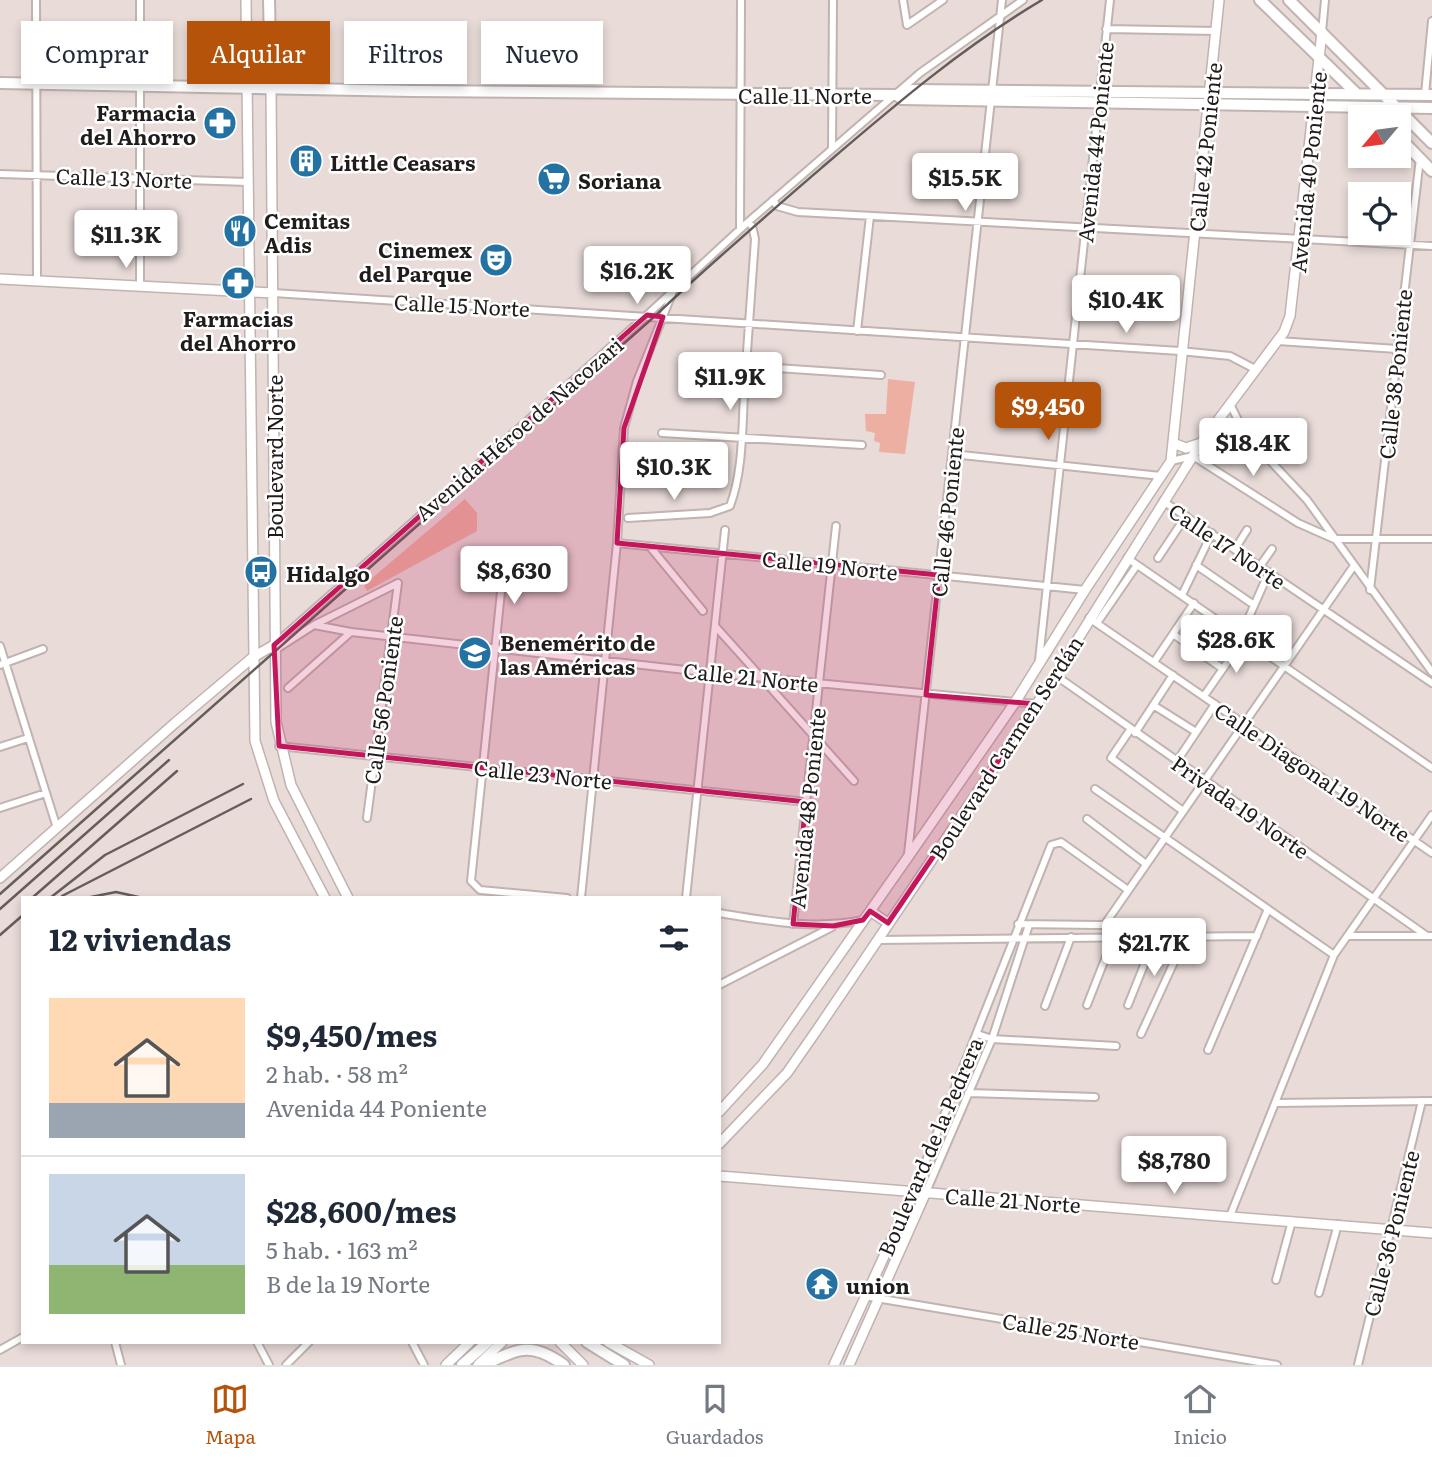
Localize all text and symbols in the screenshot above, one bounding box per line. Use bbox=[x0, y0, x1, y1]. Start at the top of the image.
chip: Comprar bbox=[21, 21, 173, 84]
chip: Alquilar bbox=[187, 21, 330, 84]
chip: Filtros bbox=[344, 21, 467, 84]
chip: Nuevo bbox=[481, 21, 603, 84]
street label: Avenida 44 Poniente bbox=[1068, 40, 1120, 244]
street label: Calle 42 Poniente bbox=[1180, 61, 1228, 233]
street label: Avenida 40 Poniente bbox=[1281, 70, 1333, 274]
street label: Calle 11 Norte bbox=[738, 79, 872, 110]
place label: Farmacia del Ahorro bbox=[80, 96, 197, 151]
pharmacy icon: Farmacia del Ahorro bbox=[201, 104, 239, 142]
north arrow bbox=[1348, 105, 1410, 168]
map controls bbox=[1348, 105, 1411, 245]
building icon: Little Ceasars bbox=[287, 142, 325, 180]
place label: Little Ceasars bbox=[330, 146, 475, 177]
pin: $15.5K bbox=[908, 154, 1022, 213]
street label: Calle 13 Norte bbox=[55, 159, 193, 195]
text: $15.5K bbox=[928, 159, 1002, 193]
supermarket icon: Soriana bbox=[535, 160, 573, 198]
place label: Soriana bbox=[578, 164, 662, 195]
button: locate bbox=[1348, 182, 1411, 245]
place label: Cemitas Adis bbox=[264, 204, 350, 259]
pin: $11.3K bbox=[69, 210, 183, 270]
restaurant icon: Cemitas Adis bbox=[221, 212, 259, 250]
text: $11.3K bbox=[90, 216, 162, 250]
place label: Cinemex del Parque bbox=[359, 233, 472, 288]
theatre icon: Cinemex del Parque bbox=[477, 241, 515, 279]
pin: $16.2K bbox=[580, 246, 694, 306]
text: $16.2K bbox=[600, 252, 674, 286]
pharmacy icon: Farmacias del Ahorro bbox=[219, 264, 257, 302]
pin: $10.4K bbox=[1069, 276, 1183, 335]
text: $10.4K bbox=[1088, 281, 1164, 315]
street label: Calle 15 Norte bbox=[393, 285, 531, 323]
street label: Calle 38 Poniente bbox=[1370, 287, 1418, 461]
place label: Farmacias del Ahorro bbox=[180, 302, 296, 357]
street label: Avenida Héroe de Nacozari bbox=[407, 329, 629, 527]
pin: $11.9K bbox=[673, 352, 787, 412]
text: $11.9K bbox=[694, 358, 766, 392]
street label: Boulevard Norte bbox=[258, 375, 289, 539]
pin: $9,450 bbox=[991, 382, 1105, 442]
text: $9,450 bbox=[1011, 388, 1085, 422]
pin: $18.4K bbox=[1196, 419, 1310, 478]
text: $18.4K bbox=[1215, 424, 1291, 458]
street label: Calle 46 Poniente bbox=[922, 425, 970, 598]
pin: $10.3K bbox=[617, 442, 731, 502]
text: $10.3K bbox=[636, 448, 712, 482]
street label: Calle 17 Norte bbox=[1163, 494, 1293, 596]
street label: Calle 19 Norte bbox=[761, 541, 899, 587]
pin: $8,630 bbox=[457, 546, 571, 606]
text: $8,630 bbox=[476, 552, 552, 586]
bus stop icon: Hidalgo bbox=[242, 553, 280, 591]
place label: Hidalgo bbox=[286, 557, 370, 588]
street label: Calle 56 Poniente bbox=[355, 614, 409, 786]
pin: $28.6K bbox=[1179, 616, 1293, 675]
text: $28.6K bbox=[1197, 621, 1275, 655]
place label: Benemérito de las Américas bbox=[500, 626, 655, 681]
street label: Boulevard Carmen Serdán bbox=[921, 629, 1089, 865]
school or university icon: Benemérito de las Américas bbox=[456, 634, 494, 672]
street label: Calle 21 Norte bbox=[682, 653, 820, 699]
street label: Calle Diagonal 19 Norte bbox=[1209, 694, 1417, 848]
street label: Avenida 48 Poniente bbox=[780, 706, 832, 910]
street label: Privada 19 Norte bbox=[1166, 747, 1316, 865]
street label: Calle 23 Norte bbox=[472, 750, 614, 796]
text: 12 viviendas bbox=[49, 916, 231, 960]
pin: $21.7K bbox=[1097, 918, 1211, 978]
icon: filters bbox=[655, 919, 693, 957]
text: $21.7K bbox=[1118, 924, 1190, 958]
text: $9,450/mes bbox=[266, 1012, 437, 1056]
icon: home bbox=[105, 1026, 189, 1110]
street label: Boulevard de la Pedrera bbox=[869, 1031, 989, 1260]
text: 2 hab. · 58 m² bbox=[266, 1056, 408, 1090]
text: Avenida 44 Poniente bbox=[266, 1090, 487, 1124]
pin: $8,780 bbox=[1117, 1136, 1231, 1196]
text: $8,780 bbox=[1137, 1142, 1211, 1176]
street label: Calle 36 Poniente bbox=[1354, 1146, 1426, 1319]
street label: Calle 21 Norte bbox=[944, 1179, 1082, 1219]
text: $28,600/mes bbox=[266, 1188, 457, 1232]
icon: home bbox=[105, 1202, 189, 1286]
text: 5 hab. · 163 m² bbox=[266, 1232, 418, 1266]
temple icon: union bbox=[803, 1265, 841, 1303]
text: B de la 19 Norte bbox=[266, 1266, 430, 1300]
place label: union bbox=[846, 1269, 910, 1300]
street label: Calle 25 Norte bbox=[1000, 1304, 1142, 1356]
tab: Mapa bbox=[205, 1380, 256, 1450]
tab: Guardados bbox=[666, 1380, 763, 1450]
tab: Inicio bbox=[1173, 1380, 1227, 1450]

